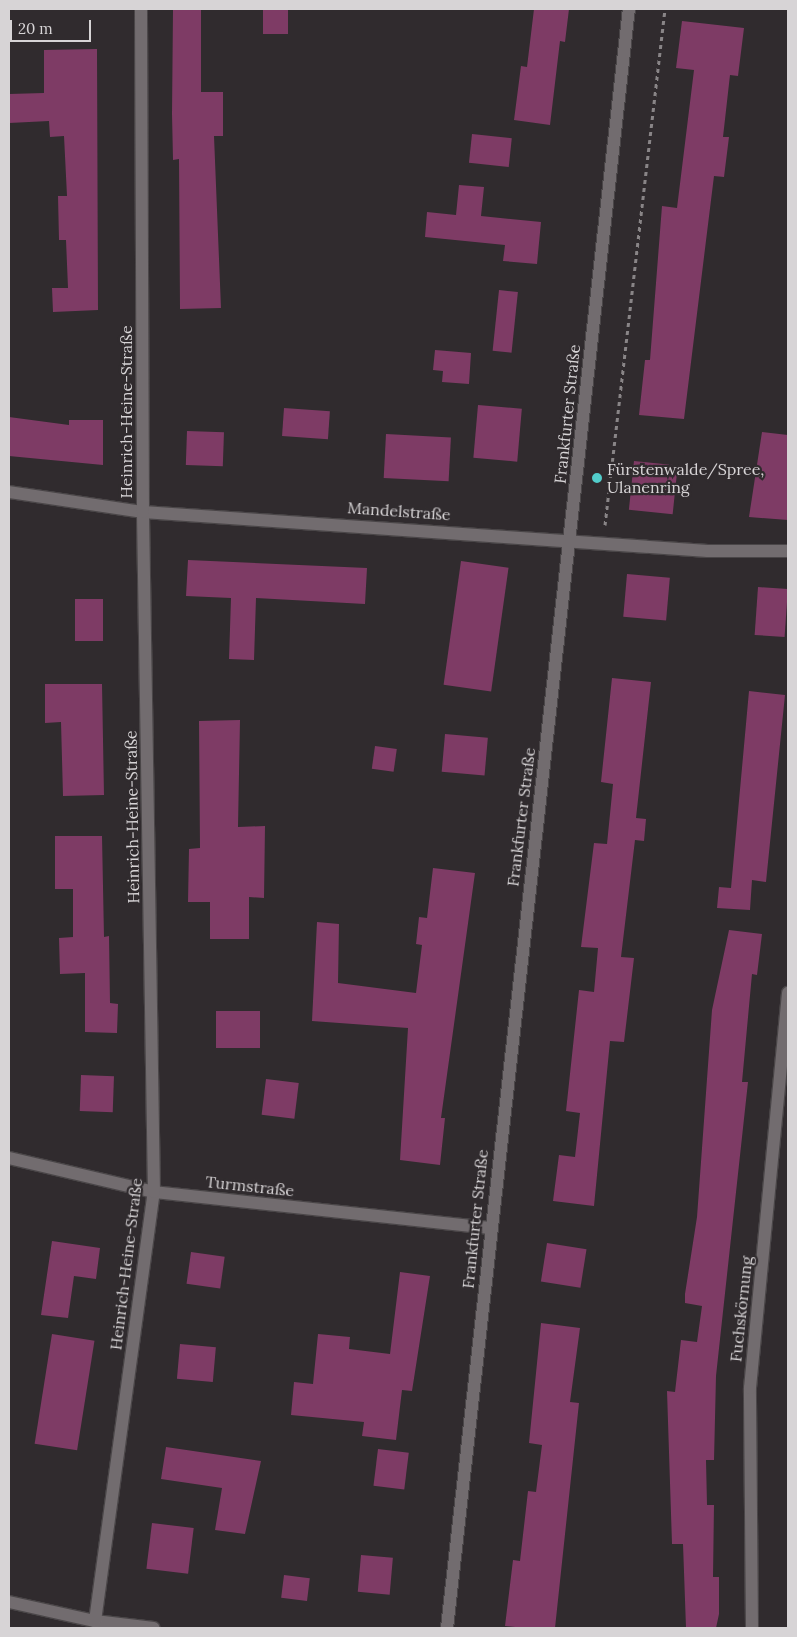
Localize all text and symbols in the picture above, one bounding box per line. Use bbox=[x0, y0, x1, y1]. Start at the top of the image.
scale bar bbox=[12, 10, 94, 42]
text: 20 m bbox=[18, 19, 53, 38]
street label: Heinrich-Heine-Straße bbox=[116, 325, 136, 499]
street label: Frankfurter Straße bbox=[550, 343, 584, 485]
place label: Fürstenwalde/Spree, Ulanenring bbox=[607, 459, 764, 497]
marker: Fürstenwalde/Spree, Ulanenring bbox=[591, 472, 603, 484]
street label: Mandelstraße bbox=[347, 498, 451, 524]
street label: Heinrich-Heine-Straße bbox=[121, 730, 143, 904]
street label: Frankfurter Straße bbox=[503, 746, 539, 888]
street label: Frankfurter Straße bbox=[458, 1148, 492, 1290]
street label: Turmstraße bbox=[205, 1172, 295, 1200]
street label: Heinrich-Heine-Straße bbox=[106, 1177, 146, 1351]
street label: Fuchskörnung bbox=[726, 1255, 756, 1363]

